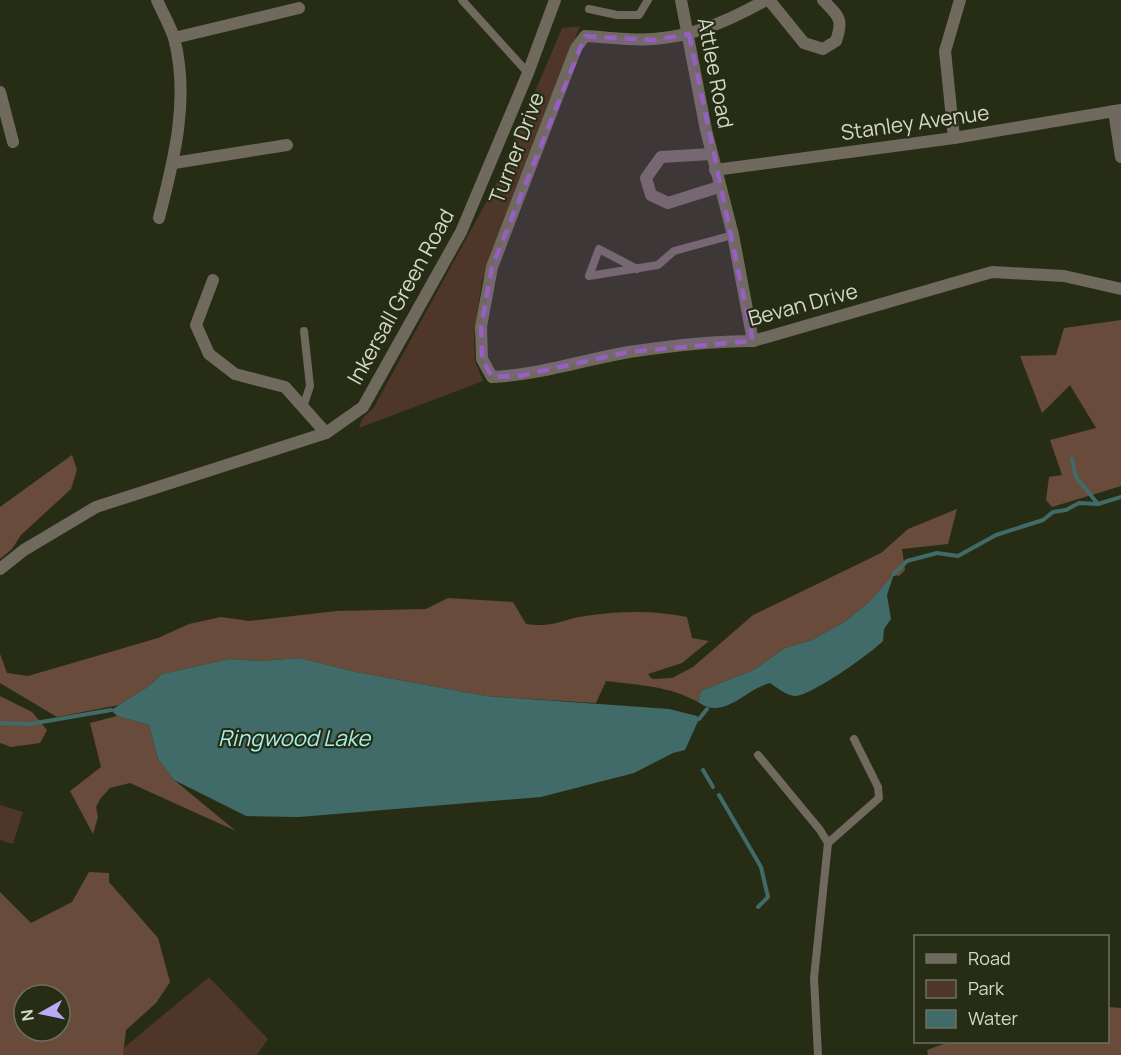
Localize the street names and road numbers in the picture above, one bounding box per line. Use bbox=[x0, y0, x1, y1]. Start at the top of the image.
street label: Attlee Road bbox=[692, 15, 740, 131]
street label: Turner Drive bbox=[482, 88, 550, 207]
street label: Stanley Avenue bbox=[839, 98, 991, 146]
street label: Inkersall Green Road bbox=[340, 204, 460, 389]
street label: Bevan Drive bbox=[745, 276, 861, 332]

